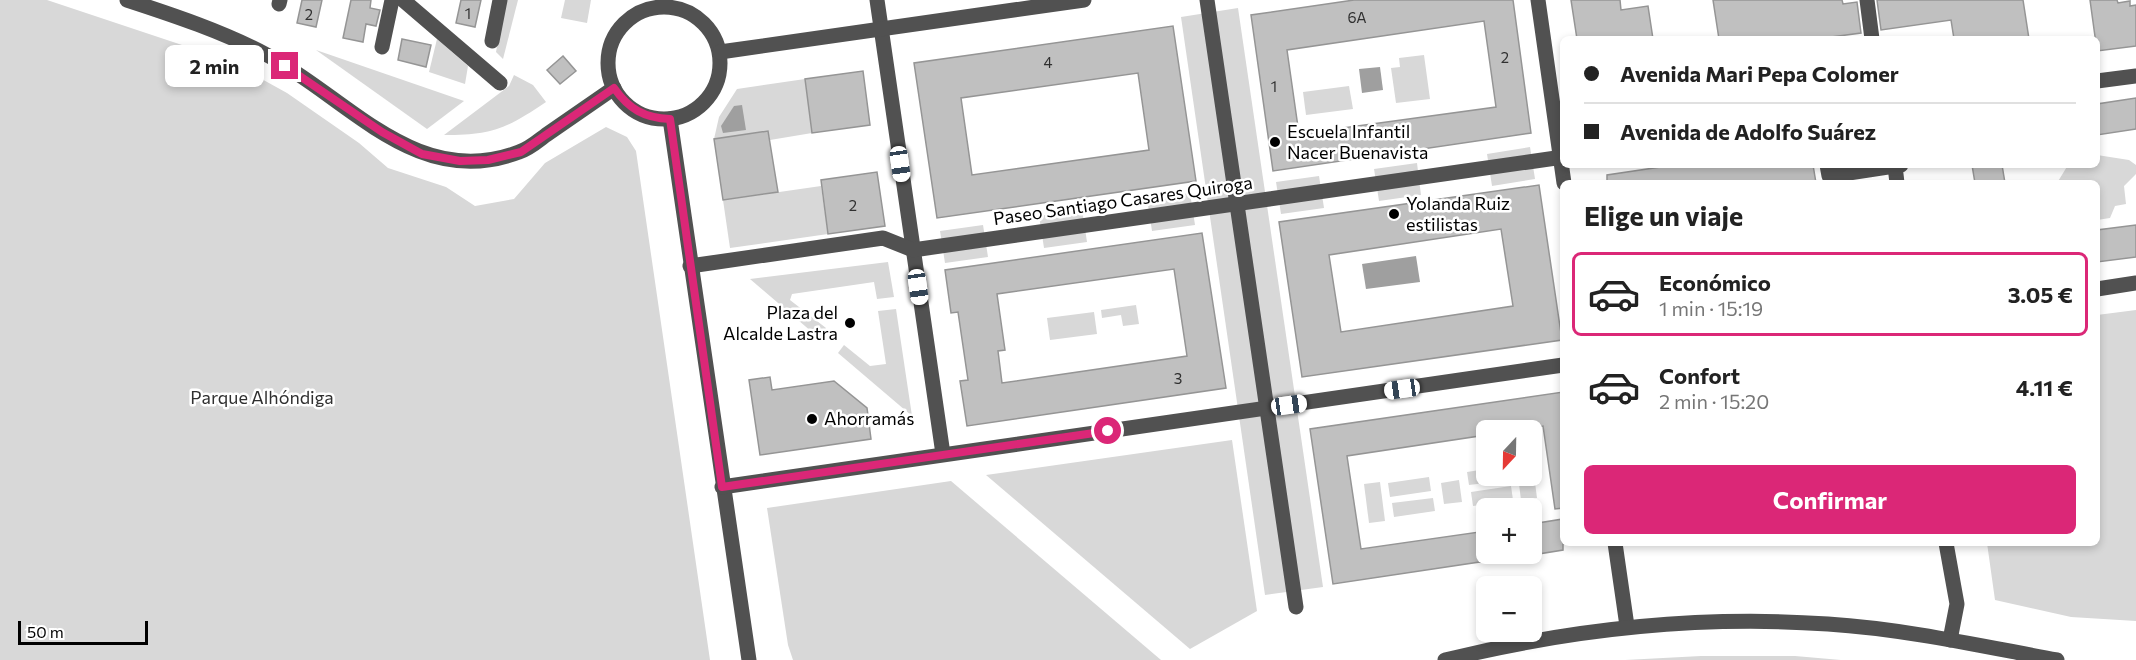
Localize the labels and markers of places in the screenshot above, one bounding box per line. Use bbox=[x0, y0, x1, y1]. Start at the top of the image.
place label: Escuela Infantil Nacer Buenavista bbox=[1287, 120, 1429, 163]
marker: Escuela Infantil Nacer Buenavista bbox=[1268, 135, 1282, 149]
place label: Yolanda Ruiz estilistas bbox=[1406, 192, 1510, 235]
marker: Yolanda Ruiz estilistas bbox=[1387, 207, 1401, 221]
place label: Plaza del Alcalde Lastra bbox=[723, 301, 838, 344]
marker: Plaza del Alcalde Lastra bbox=[843, 316, 857, 330]
place label: Ahorramás bbox=[824, 407, 914, 429]
marker: Ahorramás bbox=[805, 412, 819, 426]

